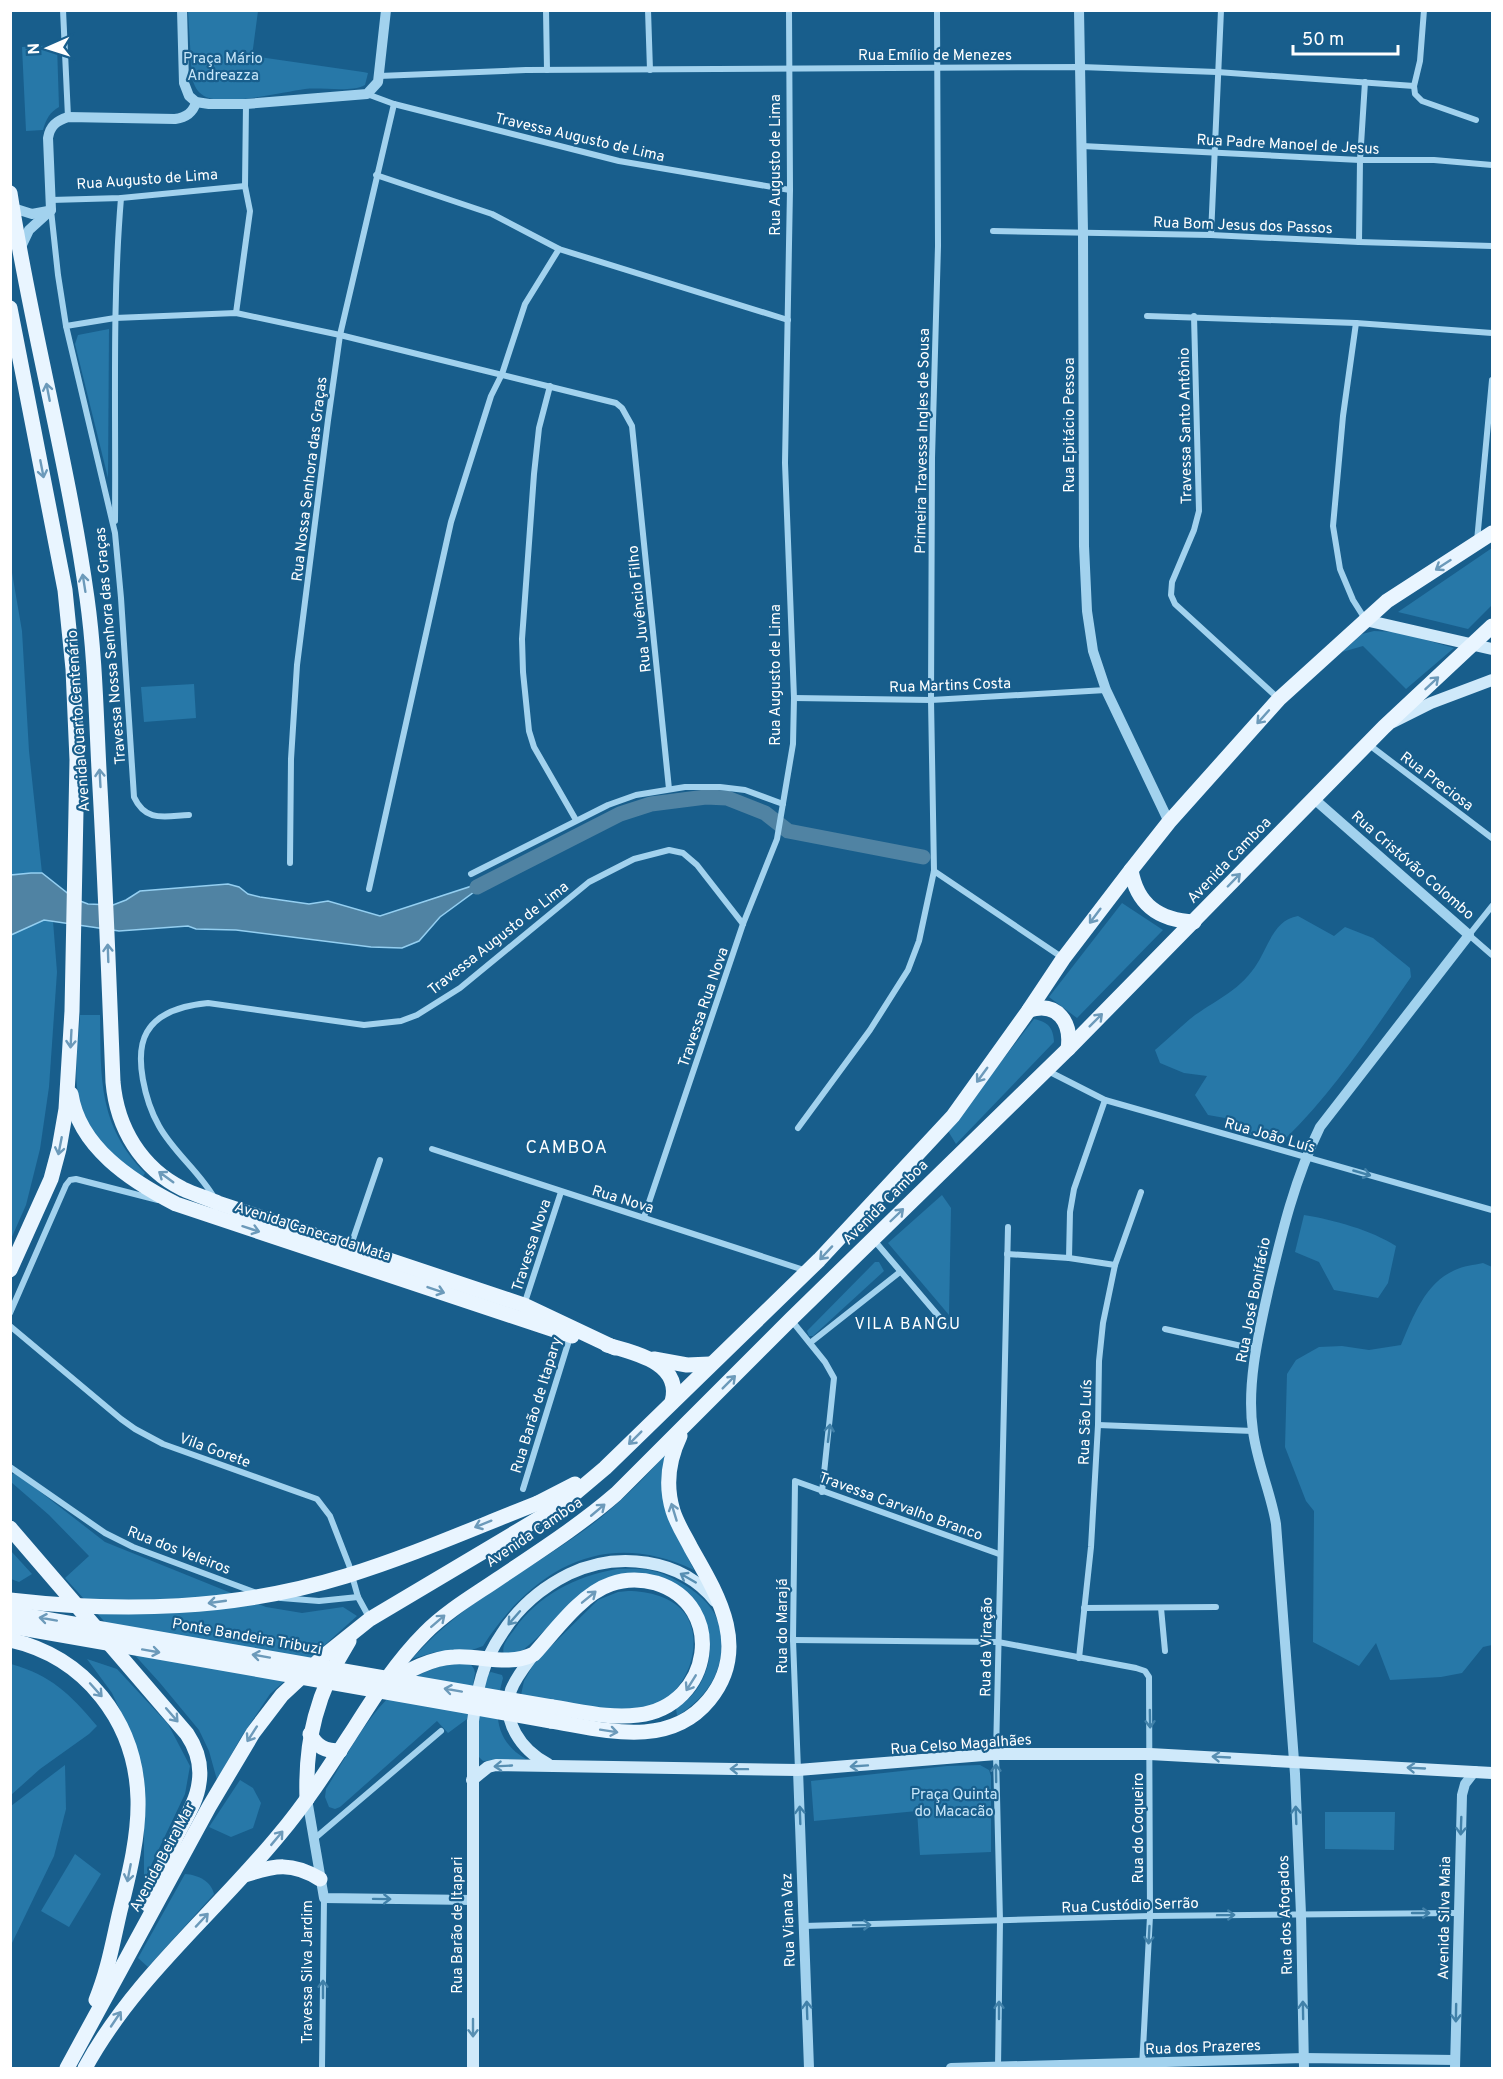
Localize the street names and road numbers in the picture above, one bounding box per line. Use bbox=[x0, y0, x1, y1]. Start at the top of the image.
street label: Rua Emílio de Menezes bbox=[858, 47, 1012, 66]
street label: Rua Augusto de Lima bbox=[767, 94, 786, 236]
street label: Travessa Augusto de Lima bbox=[493, 110, 666, 167]
street label: Rua Padre Manoel de Jesus bbox=[1196, 131, 1380, 160]
street label: Rua Augusto de Lima bbox=[76, 166, 218, 195]
street label: Rua Bom Jesus dos Passos bbox=[1153, 214, 1333, 239]
street label: Primeira Travessa Ingles de Sousa bbox=[912, 328, 935, 554]
street label: Travessa Santo Antônio bbox=[1176, 347, 1197, 505]
street label: Rua Epitácio Pessoa bbox=[1061, 357, 1080, 493]
street label: Rua Nossa Senhora das Graças bbox=[288, 376, 332, 583]
street label: Travessa Nossa Senhora das Graças bbox=[92, 526, 131, 765]
street label: Rua Juvêncio Filho bbox=[624, 544, 657, 673]
street label: Rua Augusto de Lima bbox=[767, 604, 786, 746]
street label: Avenida Quarto Centenário bbox=[64, 629, 95, 813]
street label: Rua Martins Costa bbox=[889, 675, 1011, 698]
street label: Rua Preciosa bbox=[1396, 748, 1477, 816]
street label: Rua Cristóvão Colombo bbox=[1347, 807, 1478, 925]
street label: Avenida Camboa bbox=[1184, 814, 1276, 908]
street label: Travessa Augusto de Lima bbox=[425, 878, 573, 1000]
street label: Travessa Rua Nova bbox=[675, 945, 734, 1070]
street label: Rua João Luís bbox=[1222, 1114, 1317, 1158]
street label: Avenida Camboa bbox=[839, 1156, 933, 1250]
street label: Rua Nova bbox=[589, 1182, 656, 1219]
street label: Travessa Nova bbox=[509, 1197, 556, 1294]
street label: Avenida Caneca da Mata bbox=[232, 1198, 393, 1267]
street label: Rua José Bonifácio bbox=[1233, 1236, 1276, 1365]
street label: Rua Barão de Itapary bbox=[508, 1335, 567, 1476]
street label: Rua São Luís bbox=[1076, 1379, 1097, 1465]
street label: Vila Gorete bbox=[176, 1430, 253, 1473]
street label: Travessa Carvalho Branco bbox=[816, 1469, 985, 1546]
street label: Avenida Camboa bbox=[483, 1494, 587, 1573]
street label: Rua dos Veleiros bbox=[124, 1523, 233, 1580]
street label: Rua do Marajá bbox=[774, 1578, 793, 1674]
street label: Rua da Viração bbox=[977, 1597, 998, 1697]
street label: Ponte Bandeira Tribuzi bbox=[170, 1615, 323, 1660]
street label: Rua Celso Magalhães bbox=[890, 1731, 1032, 1760]
street label: Rua do Coqueiro bbox=[1130, 1773, 1149, 1883]
street label: Avenida Beira Mar bbox=[126, 1799, 200, 1916]
street label: Rua dos Afogados bbox=[1275, 1855, 1298, 1975]
street label: Rua Barão de Itapari bbox=[449, 1856, 468, 1994]
street label: Avenida Silva Maia bbox=[1435, 1856, 1456, 1980]
street label: Rua Viana Vaz bbox=[778, 1872, 801, 1967]
street label: Rua Custódio Serrão bbox=[1061, 1895, 1199, 1918]
street label: Travessa Silva Jardim bbox=[299, 1900, 318, 2044]
street label: Rua dos Prazeres bbox=[1145, 2037, 1261, 2060]

